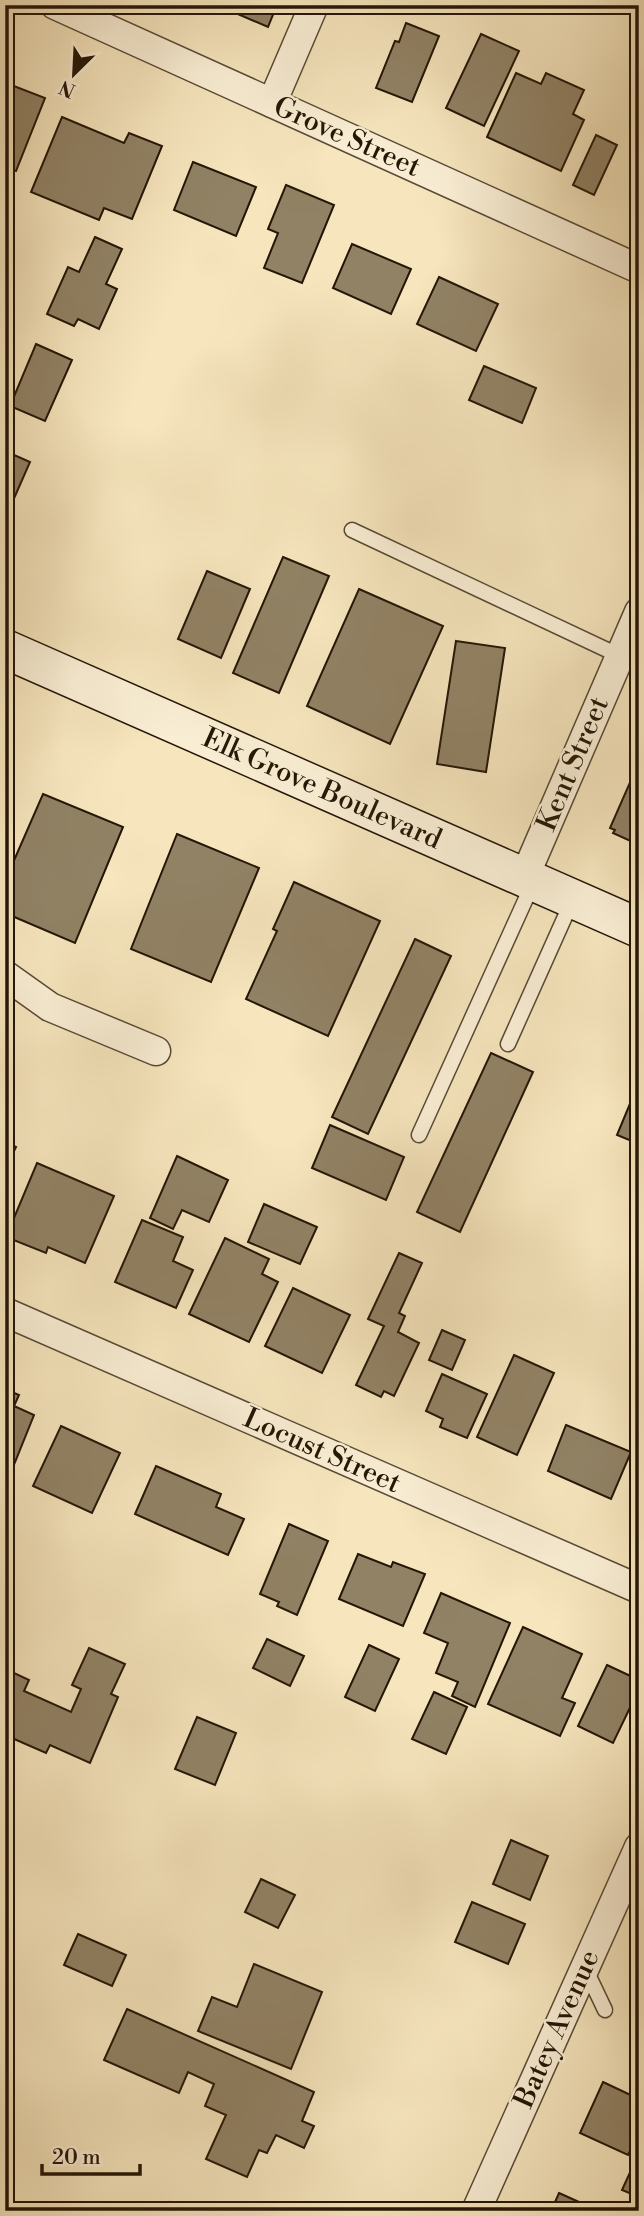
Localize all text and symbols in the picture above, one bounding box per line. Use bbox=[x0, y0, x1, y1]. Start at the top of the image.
north arrow bbox=[38, 38, 108, 108]
text: N bbox=[56, 75, 79, 103]
street label: Grove Street bbox=[268, 89, 426, 185]
street label: Kent Street bbox=[529, 691, 617, 837]
street label: Elk Grove Boulevard bbox=[197, 720, 447, 858]
street label: Locust Street bbox=[238, 1401, 406, 1501]
street label: Batey Avenue bbox=[506, 1945, 607, 2114]
scale bar bbox=[42, 2132, 140, 2176]
text: 20 m bbox=[52, 2145, 101, 2171]

